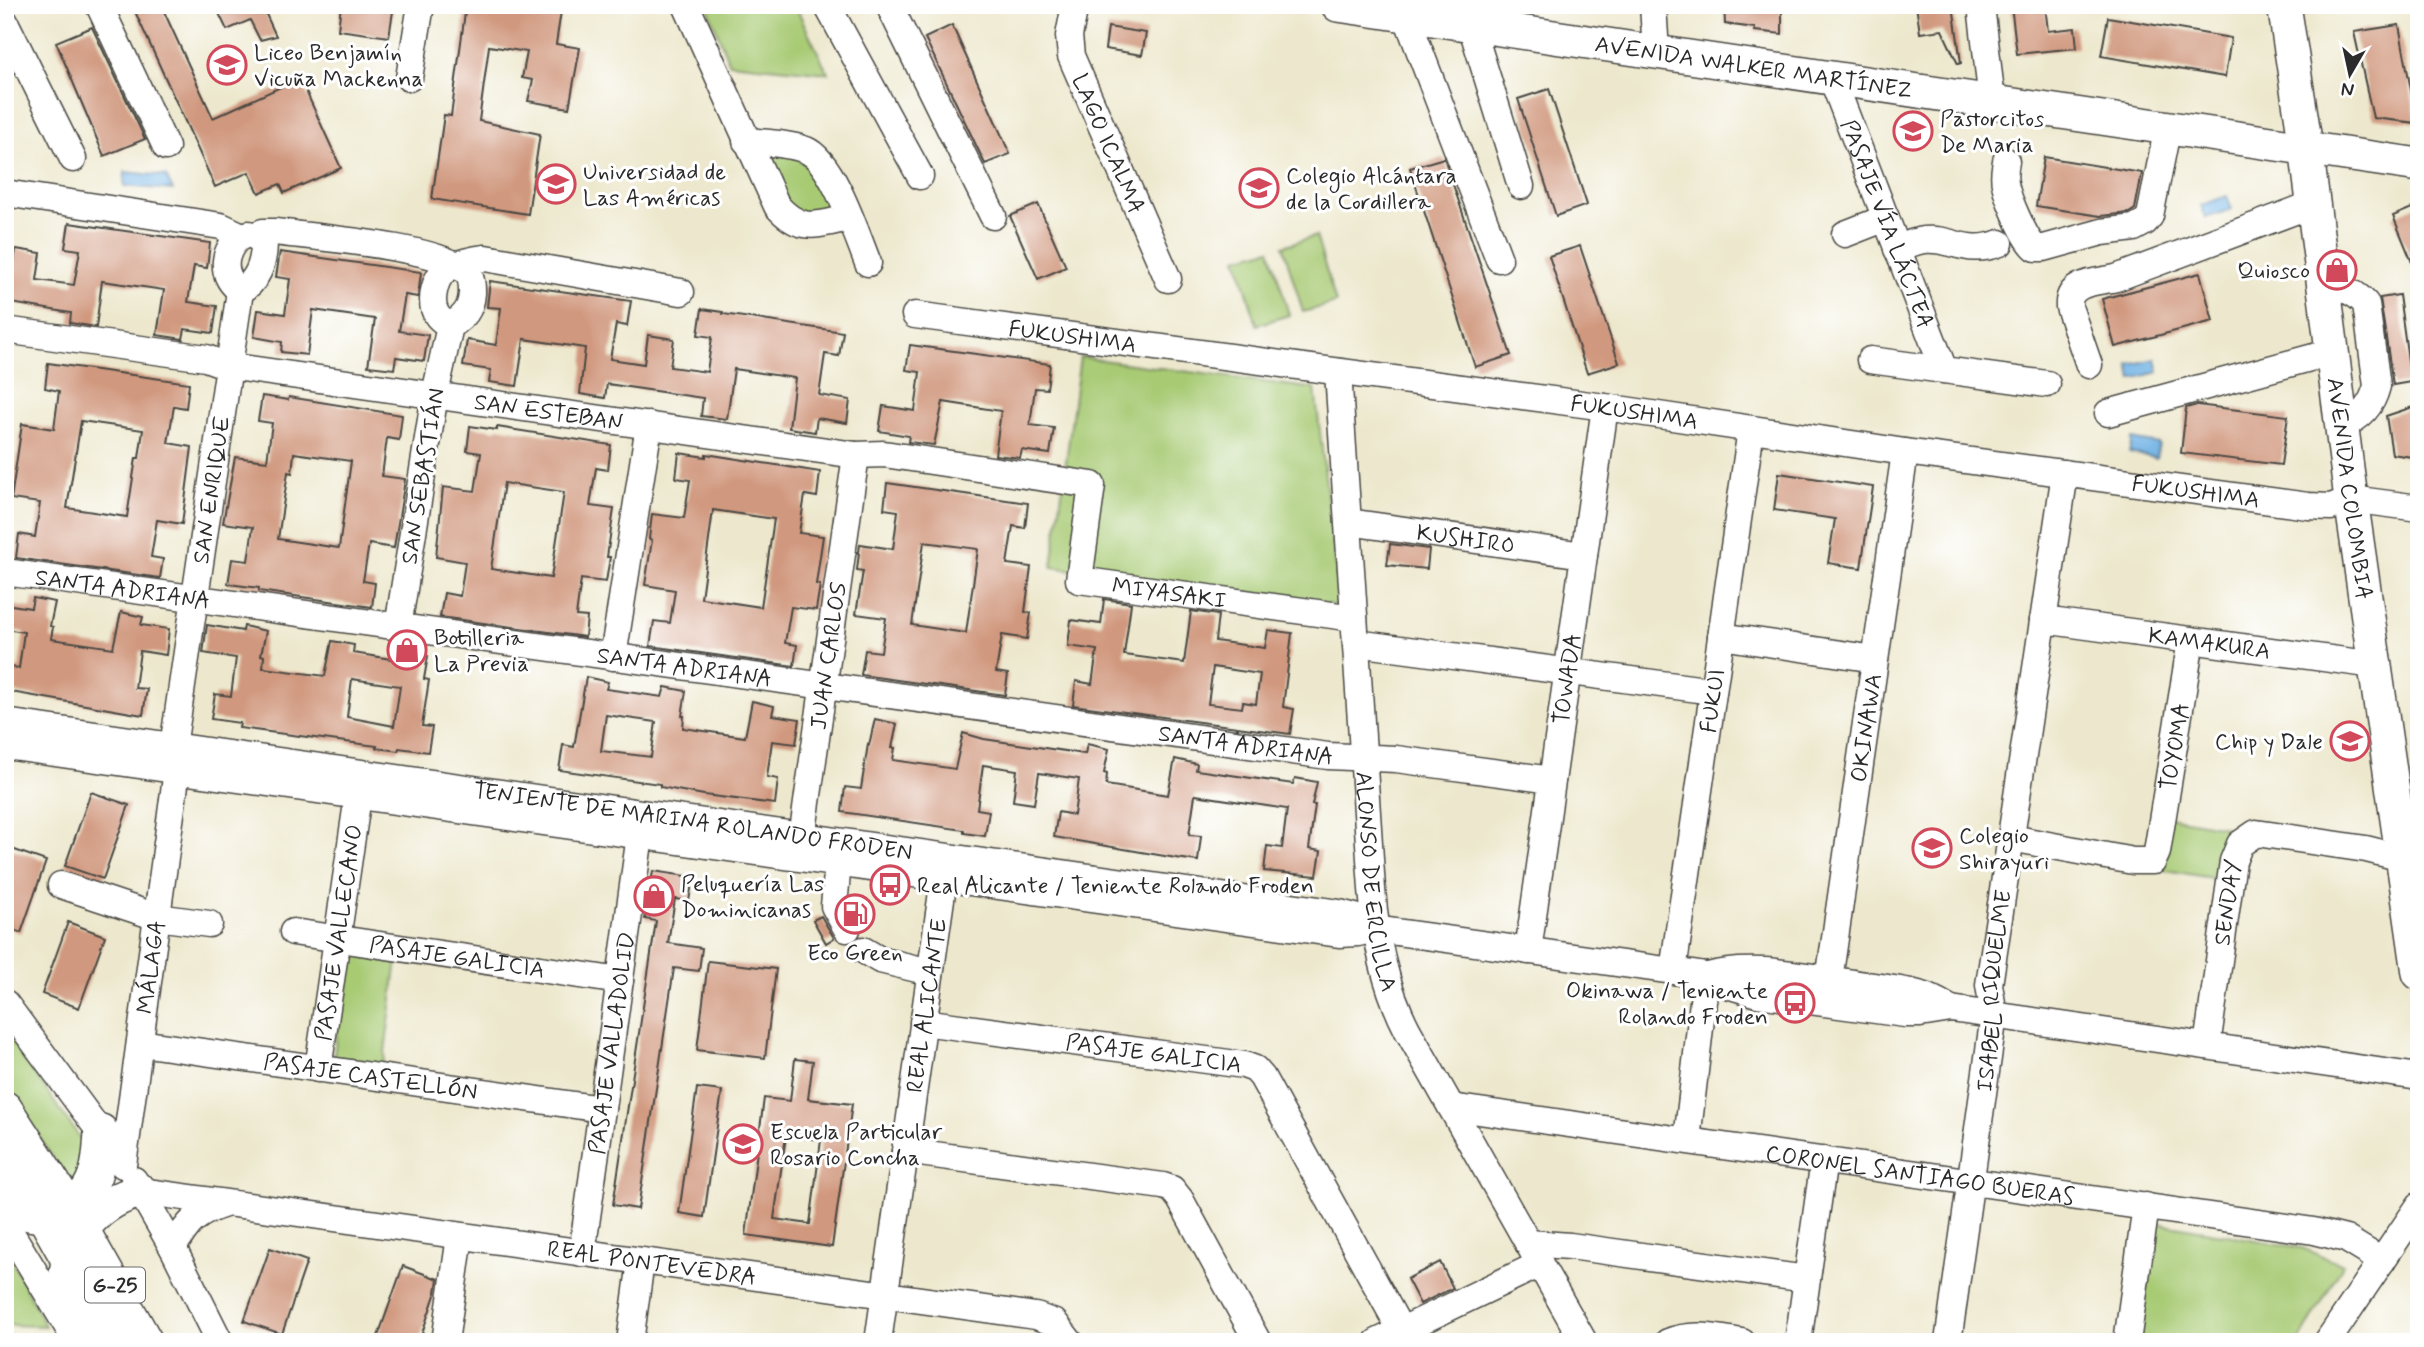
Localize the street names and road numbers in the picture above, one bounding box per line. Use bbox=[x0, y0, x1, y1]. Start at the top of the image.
street label: AVENIDA WALKER MARTÍNEZ bbox=[1593, 30, 1914, 107]
street label: LAGO ICALMA bbox=[1064, 70, 1151, 219]
street label: PASAJE VÍA LÁCTEA bbox=[1832, 116, 1940, 333]
street label: FUKUSHIMA bbox=[1007, 315, 1138, 361]
street label: AVENIDA COLOMBIA bbox=[2319, 376, 2378, 602]
street label: SAN SEBASTIÁN bbox=[395, 386, 453, 567]
street label: SAN ESTEBAN bbox=[472, 388, 624, 439]
street label: FUKUSHIMA bbox=[1569, 390, 1700, 438]
street label: SAN ENRIQUE bbox=[187, 414, 238, 566]
street label: FUKUSHIMA bbox=[2130, 470, 2261, 516]
street label: KUSHIRO bbox=[1415, 519, 1517, 562]
street label: SANTA ADRIANA bbox=[33, 563, 212, 617]
street label: MIYASAKI bbox=[1110, 572, 1228, 617]
street label: JUAN CARLOS bbox=[804, 580, 855, 732]
street label: KAMAKURA bbox=[2146, 621, 2272, 668]
street label: TOWADA bbox=[1547, 632, 1590, 726]
street label: SANTA ADRIANA bbox=[595, 641, 774, 695]
street label: FUKUI bbox=[1694, 667, 1733, 735]
street label: OKINAWA bbox=[1845, 672, 1890, 784]
street label: TOYOMA bbox=[2154, 701, 2198, 793]
street label: SANTA ADRIANA bbox=[1156, 720, 1335, 774]
street label: ALONSO DE ERCILLA bbox=[1347, 770, 1403, 996]
street label: TENIENTE DE MARINA ROLANDO FRODEN bbox=[471, 776, 914, 869]
street label: PASAJE VALLECANO bbox=[309, 823, 371, 1043]
street label: SENDAY bbox=[2208, 857, 2250, 948]
street label: ISABEL RIQUELME bbox=[1970, 888, 2020, 1094]
street label: REAL ALICANTE bbox=[901, 917, 955, 1095]
street label: MÁLAGA bbox=[131, 918, 173, 1016]
street label: PASAJE VALLADOLID bbox=[583, 930, 643, 1156]
street label: PASAJE GALICIA bbox=[367, 931, 547, 987]
street label: PASAJE GALICIA bbox=[1064, 1028, 1243, 1082]
street label: PASAJE CASTELLÓN bbox=[262, 1048, 479, 1108]
street label: CORONEL SANTIAGO BUERAS bbox=[1763, 1139, 2077, 1213]
street label: REAL PONTEVEDRA bbox=[545, 1235, 758, 1294]
road number: G-25 bbox=[85, 1268, 145, 1302]

